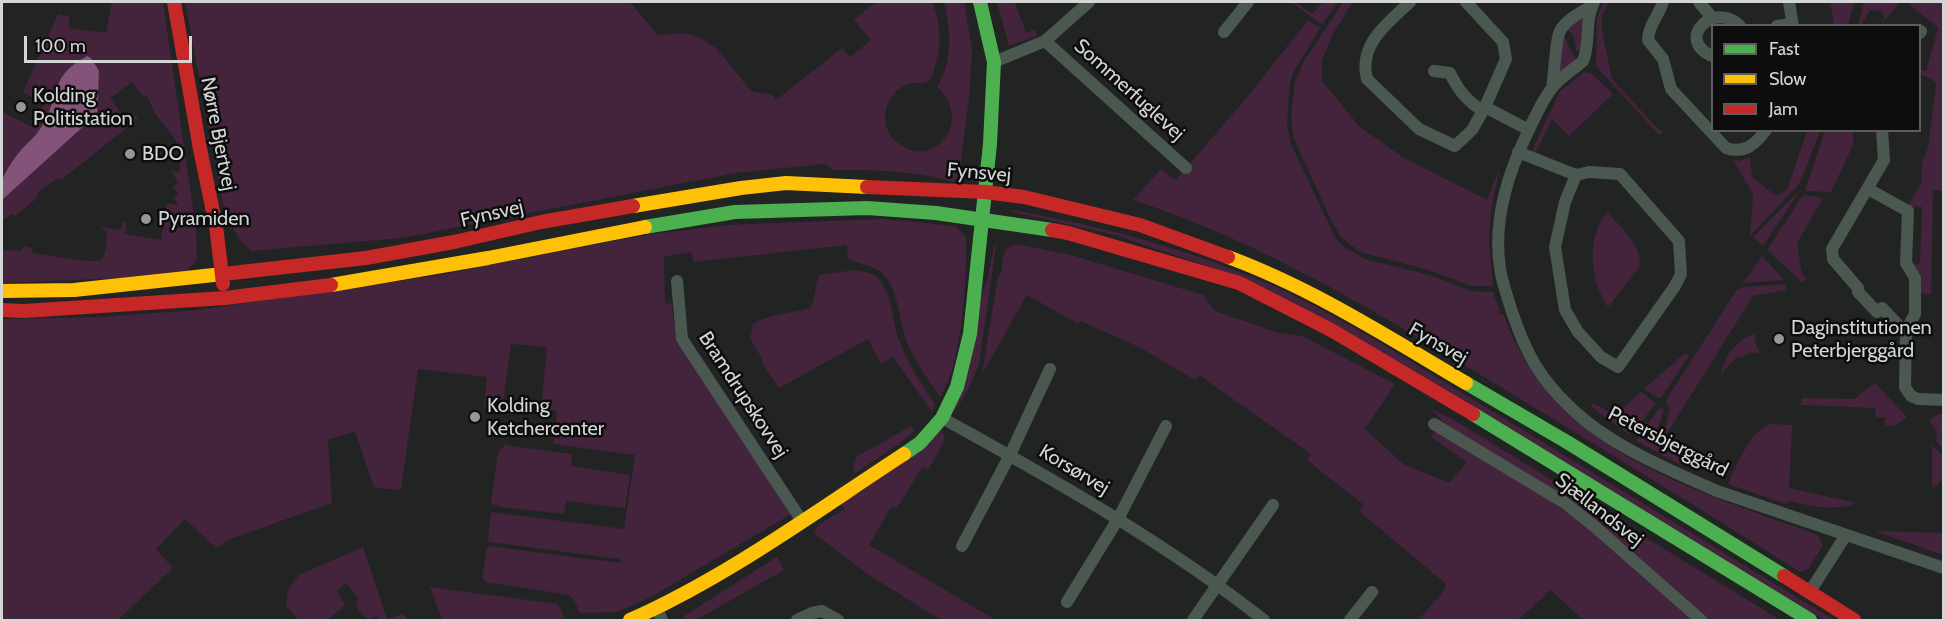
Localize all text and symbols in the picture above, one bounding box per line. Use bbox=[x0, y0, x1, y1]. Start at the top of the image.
scale bar bbox=[27, 24, 195, 62]
legend bbox=[1711, 24, 1921, 132]
street label: Sommerfuglevej bbox=[1069, 34, 1189, 146]
text: 100 m bbox=[35, 35, 86, 57]
text: Fast bbox=[1769, 38, 1800, 60]
text: Slow bbox=[1769, 68, 1806, 90]
street label: Nørre Bjertvej bbox=[195, 75, 241, 193]
place label: Kolding Politistation bbox=[33, 84, 133, 131]
text: Jam bbox=[1769, 98, 1798, 120]
marker: Kolding Politistation bbox=[14, 100, 28, 114]
place label: BDO bbox=[142, 142, 184, 166]
marker: BDO bbox=[123, 147, 137, 161]
street label: Fynsvej bbox=[946, 158, 1012, 188]
street label: Fynsvej bbox=[458, 195, 526, 233]
place label: Pyramiden bbox=[158, 207, 250, 231]
marker: Pyramiden bbox=[139, 212, 153, 226]
place label: Daginstitutionen Peterbjerggård bbox=[1791, 316, 1932, 363]
street label: Fynsvej bbox=[1404, 318, 1472, 370]
street label: Bramdrupskovvej bbox=[693, 327, 793, 463]
marker: Daginstitutionen Peterbjerggård bbox=[1772, 332, 1786, 346]
place label: Kolding Ketchercenter bbox=[487, 394, 604, 441]
street label: Petersbjerggård bbox=[1604, 401, 1732, 483]
marker: Kolding Ketchercenter bbox=[468, 410, 482, 424]
street label: Korsørvej bbox=[1035, 440, 1113, 500]
street label: Sjællandsvej bbox=[1550, 468, 1648, 552]

